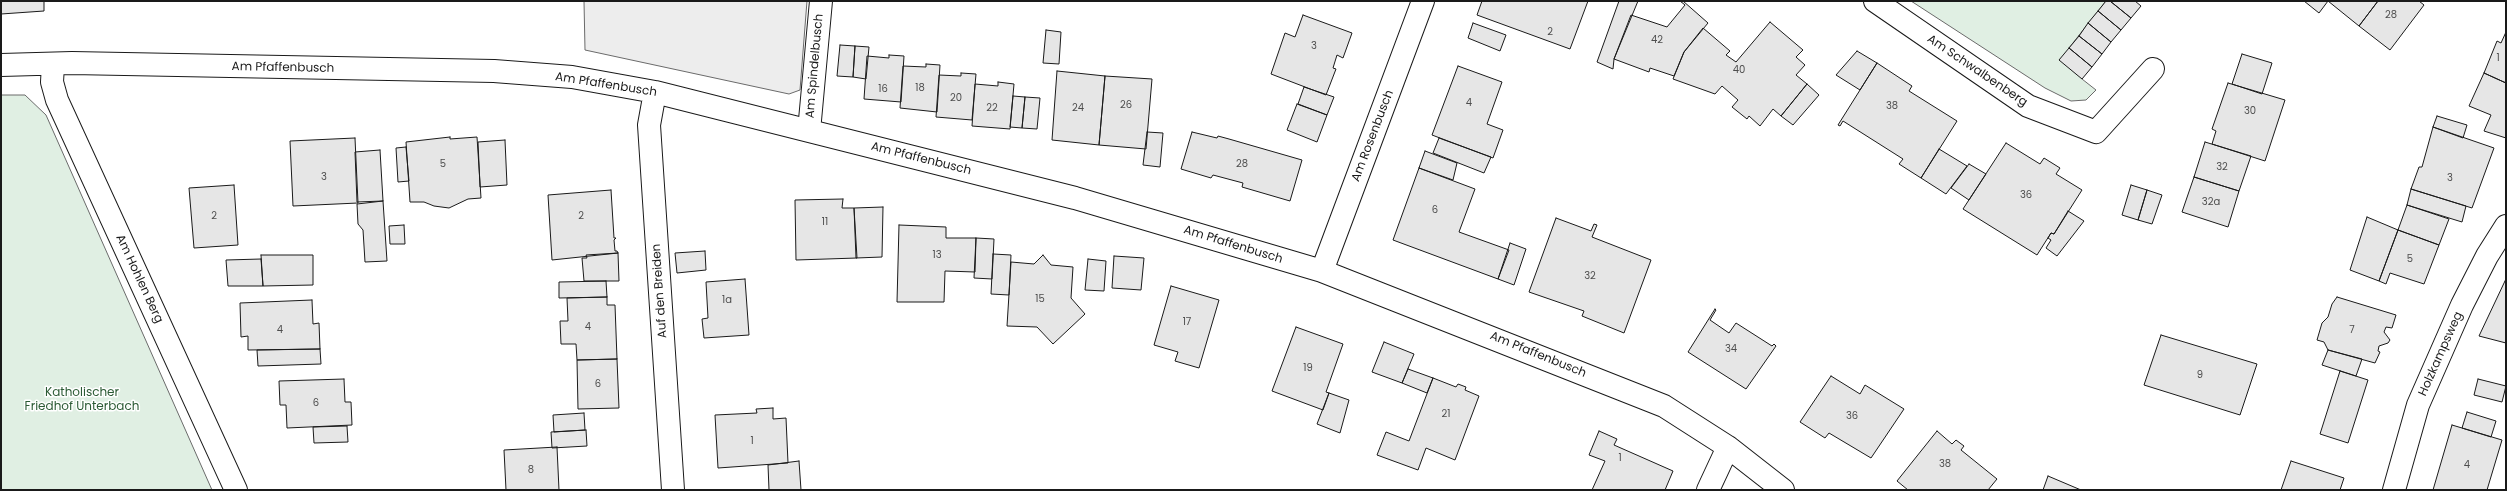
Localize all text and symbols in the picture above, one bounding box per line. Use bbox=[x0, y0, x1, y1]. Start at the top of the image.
house number: 28 bbox=[2385, 9, 2397, 21]
street label: Am Spindelbusch bbox=[803, 13, 827, 119]
house number: 2 bbox=[1547, 26, 1553, 38]
street label: Am Schwalbenberg bbox=[1924, 32, 2030, 110]
house number: 42 bbox=[1651, 34, 1663, 46]
house number: 3 bbox=[1311, 40, 1317, 52]
house number: 1 bbox=[2496, 52, 2500, 64]
street label: Am Pfaffenbusch bbox=[232, 60, 334, 76]
house number: 40 bbox=[1733, 64, 1745, 76]
street label: Am Pfaffenbusch bbox=[554, 70, 658, 100]
house number: 18 bbox=[915, 82, 925, 94]
house number: 16 bbox=[878, 83, 888, 95]
street label: Am Rosenbusch bbox=[1349, 88, 1397, 184]
house number: 20 bbox=[950, 92, 962, 104]
house number: 4 bbox=[1466, 97, 1472, 109]
house number: 26 bbox=[1120, 99, 1132, 111]
house number: 38 bbox=[1886, 100, 1898, 112]
house number: 22 bbox=[986, 102, 998, 114]
house number: 24 bbox=[1072, 102, 1084, 114]
house number: 30 bbox=[2244, 105, 2256, 117]
street label: Am Pfaffenbusch bbox=[869, 140, 973, 178]
house number: 5 bbox=[440, 158, 446, 170]
house number: 28 bbox=[1236, 158, 1248, 170]
house number: 32 bbox=[2216, 161, 2228, 173]
house number: 3 bbox=[321, 171, 327, 183]
house number: 3 bbox=[2447, 172, 2453, 184]
house number: 36 bbox=[2020, 189, 2032, 201]
house number: 32a bbox=[2202, 196, 2220, 208]
house number: 6 bbox=[1432, 204, 1438, 216]
house number: 2 bbox=[211, 210, 217, 222]
house number: 2 bbox=[578, 210, 584, 222]
house number: 11 bbox=[822, 216, 828, 228]
street label: Am Pfaffenbusch bbox=[1182, 223, 1284, 267]
street label: Am Hohlen Berg bbox=[112, 232, 166, 326]
street label: Auf den Breiden bbox=[650, 243, 670, 339]
house number: 13 bbox=[932, 249, 942, 261]
house number: 5 bbox=[2407, 253, 2413, 265]
house number: 32 bbox=[1584, 270, 1596, 282]
house number: 15 bbox=[1035, 293, 1045, 305]
house number: 1a bbox=[722, 294, 732, 306]
street label: Holzkampsweg bbox=[2416, 310, 2466, 398]
house number: 17 bbox=[1183, 316, 1191, 328]
house number: 4 bbox=[585, 321, 591, 333]
house number: 4 bbox=[277, 324, 283, 336]
house number: 7 bbox=[2349, 324, 2355, 336]
street label: Am Pfaffenbusch bbox=[1488, 329, 1588, 381]
house number: 34 bbox=[1725, 343, 1737, 355]
house number: 19 bbox=[1303, 362, 1313, 374]
house number: 9 bbox=[2197, 369, 2203, 381]
house number: 6 bbox=[595, 378, 601, 390]
park label: Katholischer Friedhof Unterbach bbox=[25, 386, 139, 414]
house number: 6 bbox=[313, 397, 319, 409]
house number: 21 bbox=[1442, 408, 1450, 420]
house number: 36 bbox=[1846, 410, 1858, 422]
house number: 1 bbox=[750, 435, 754, 447]
house number: 1 bbox=[1618, 452, 1622, 464]
house number: 38 bbox=[1939, 458, 1951, 470]
house number: 4 bbox=[2464, 459, 2470, 471]
house number: 8 bbox=[528, 464, 534, 476]

